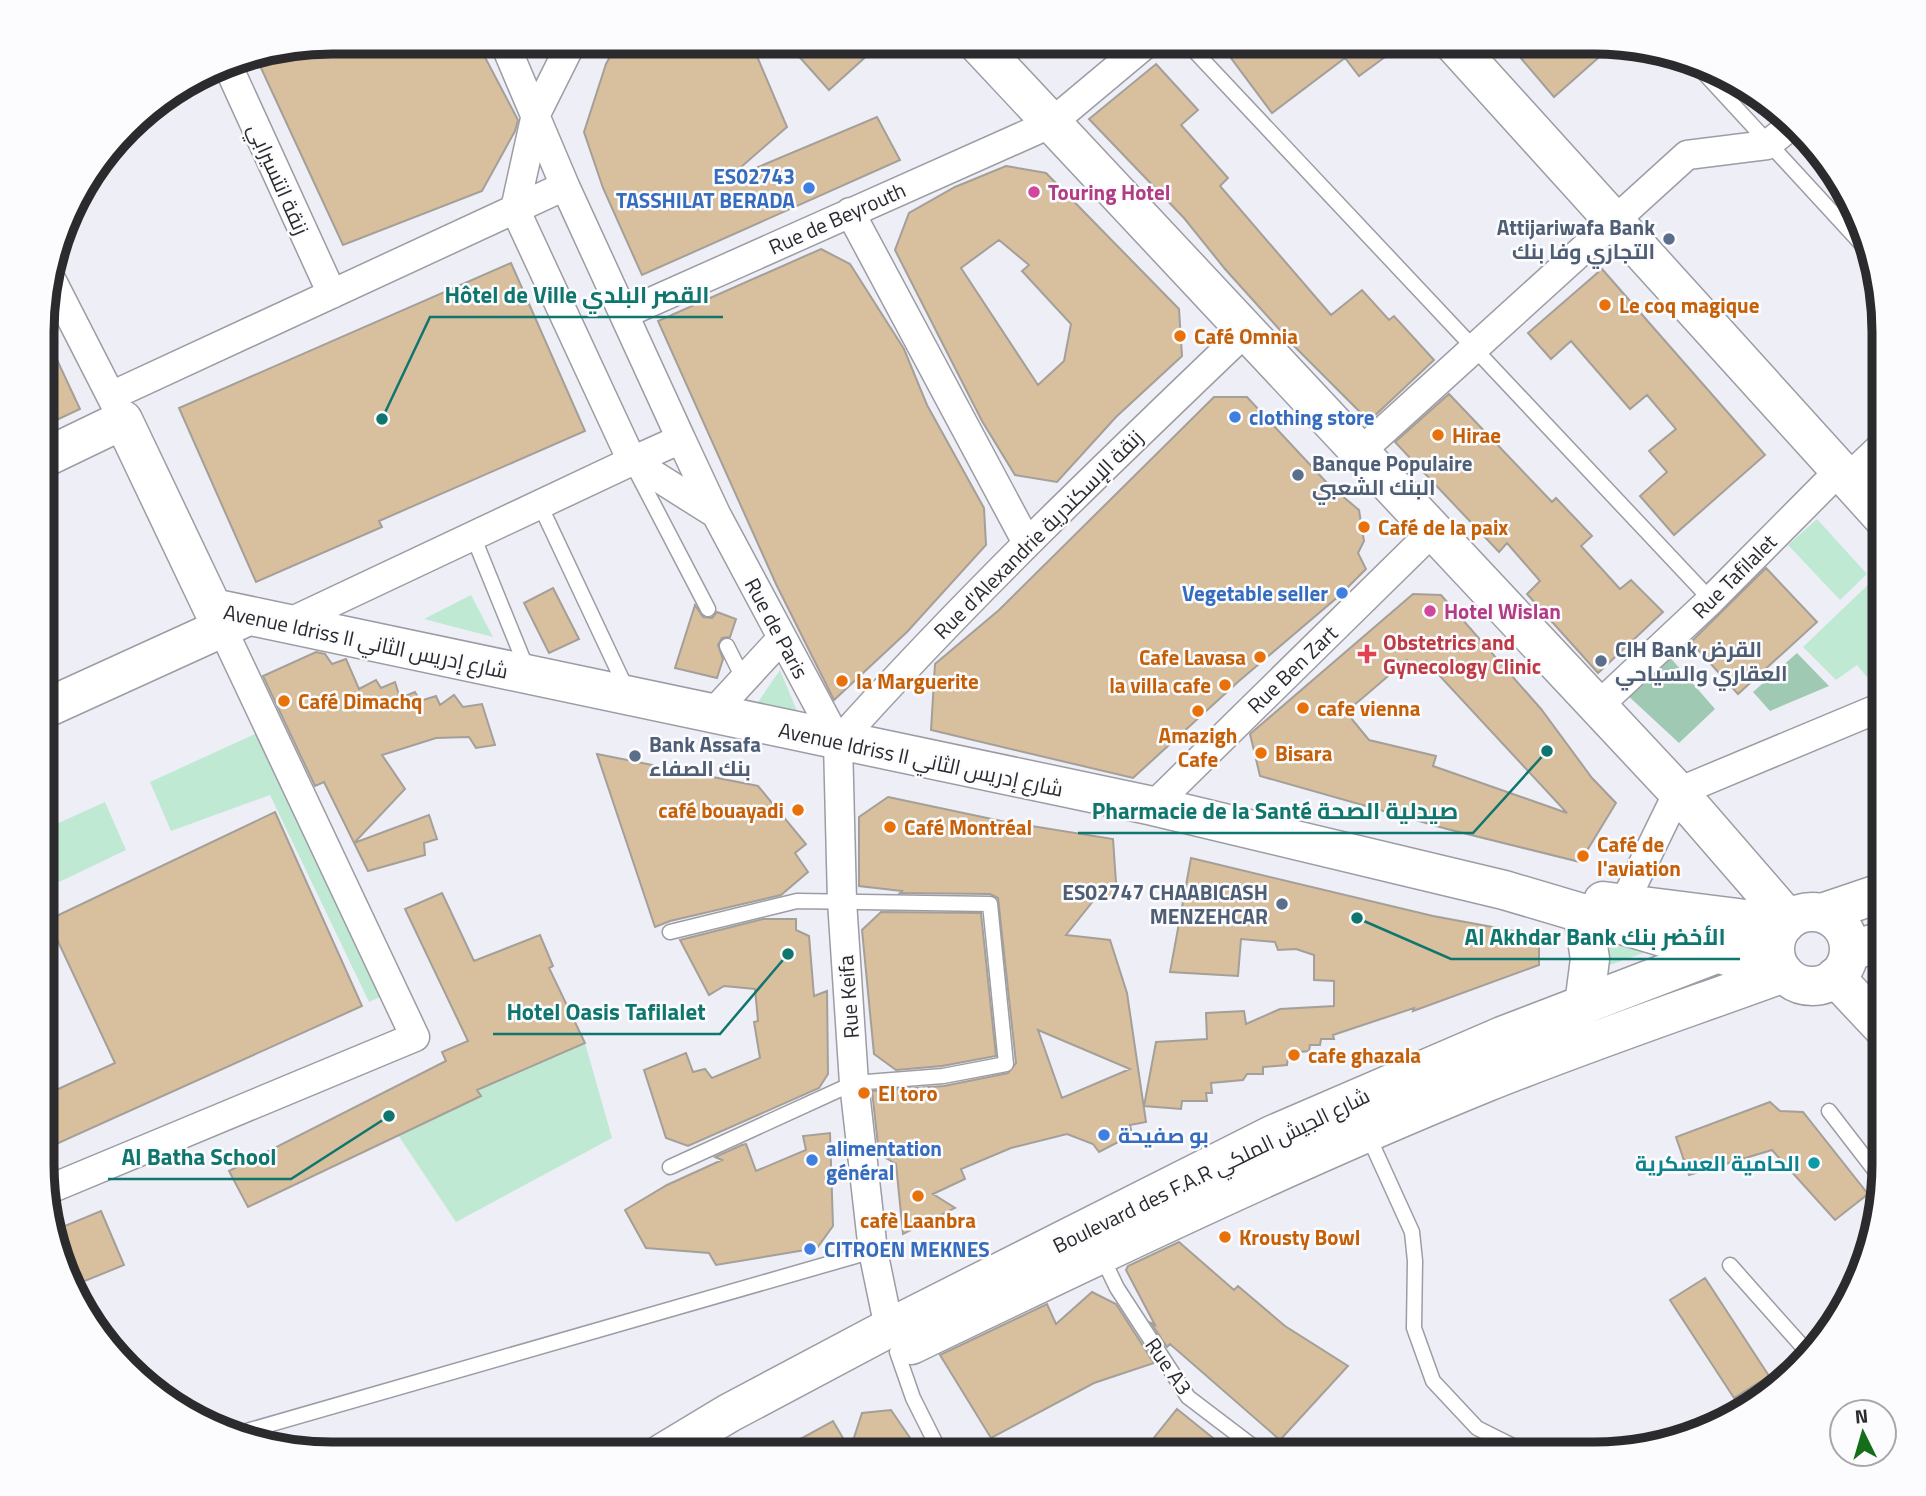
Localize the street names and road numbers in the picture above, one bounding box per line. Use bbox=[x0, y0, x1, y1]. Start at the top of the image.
street label: زنقة انتسيرابي bbox=[239, 118, 318, 240]
street label: Rue de Beyrouth bbox=[763, 173, 911, 263]
street label: Rue d'Alexandrie زنقة الإسكندرية bbox=[926, 422, 1150, 646]
street label: Rue Tafilalet bbox=[1684, 526, 1784, 626]
street label: Rue de Paris bbox=[737, 572, 817, 684]
street label: Avenue Idriss II شارع إدريس الثاني bbox=[221, 595, 511, 688]
street label: Rue Ben Zart bbox=[1239, 617, 1345, 720]
street label: Avenue Idriss II شارع إدريس الثاني bbox=[776, 713, 1066, 806]
street label: Rue Keifa bbox=[829, 954, 867, 1040]
street label: Boulevard des F.A.R شارع الجيش الملكي bbox=[1047, 1079, 1375, 1262]
street label: Rue A3 bbox=[1138, 1331, 1200, 1401]

